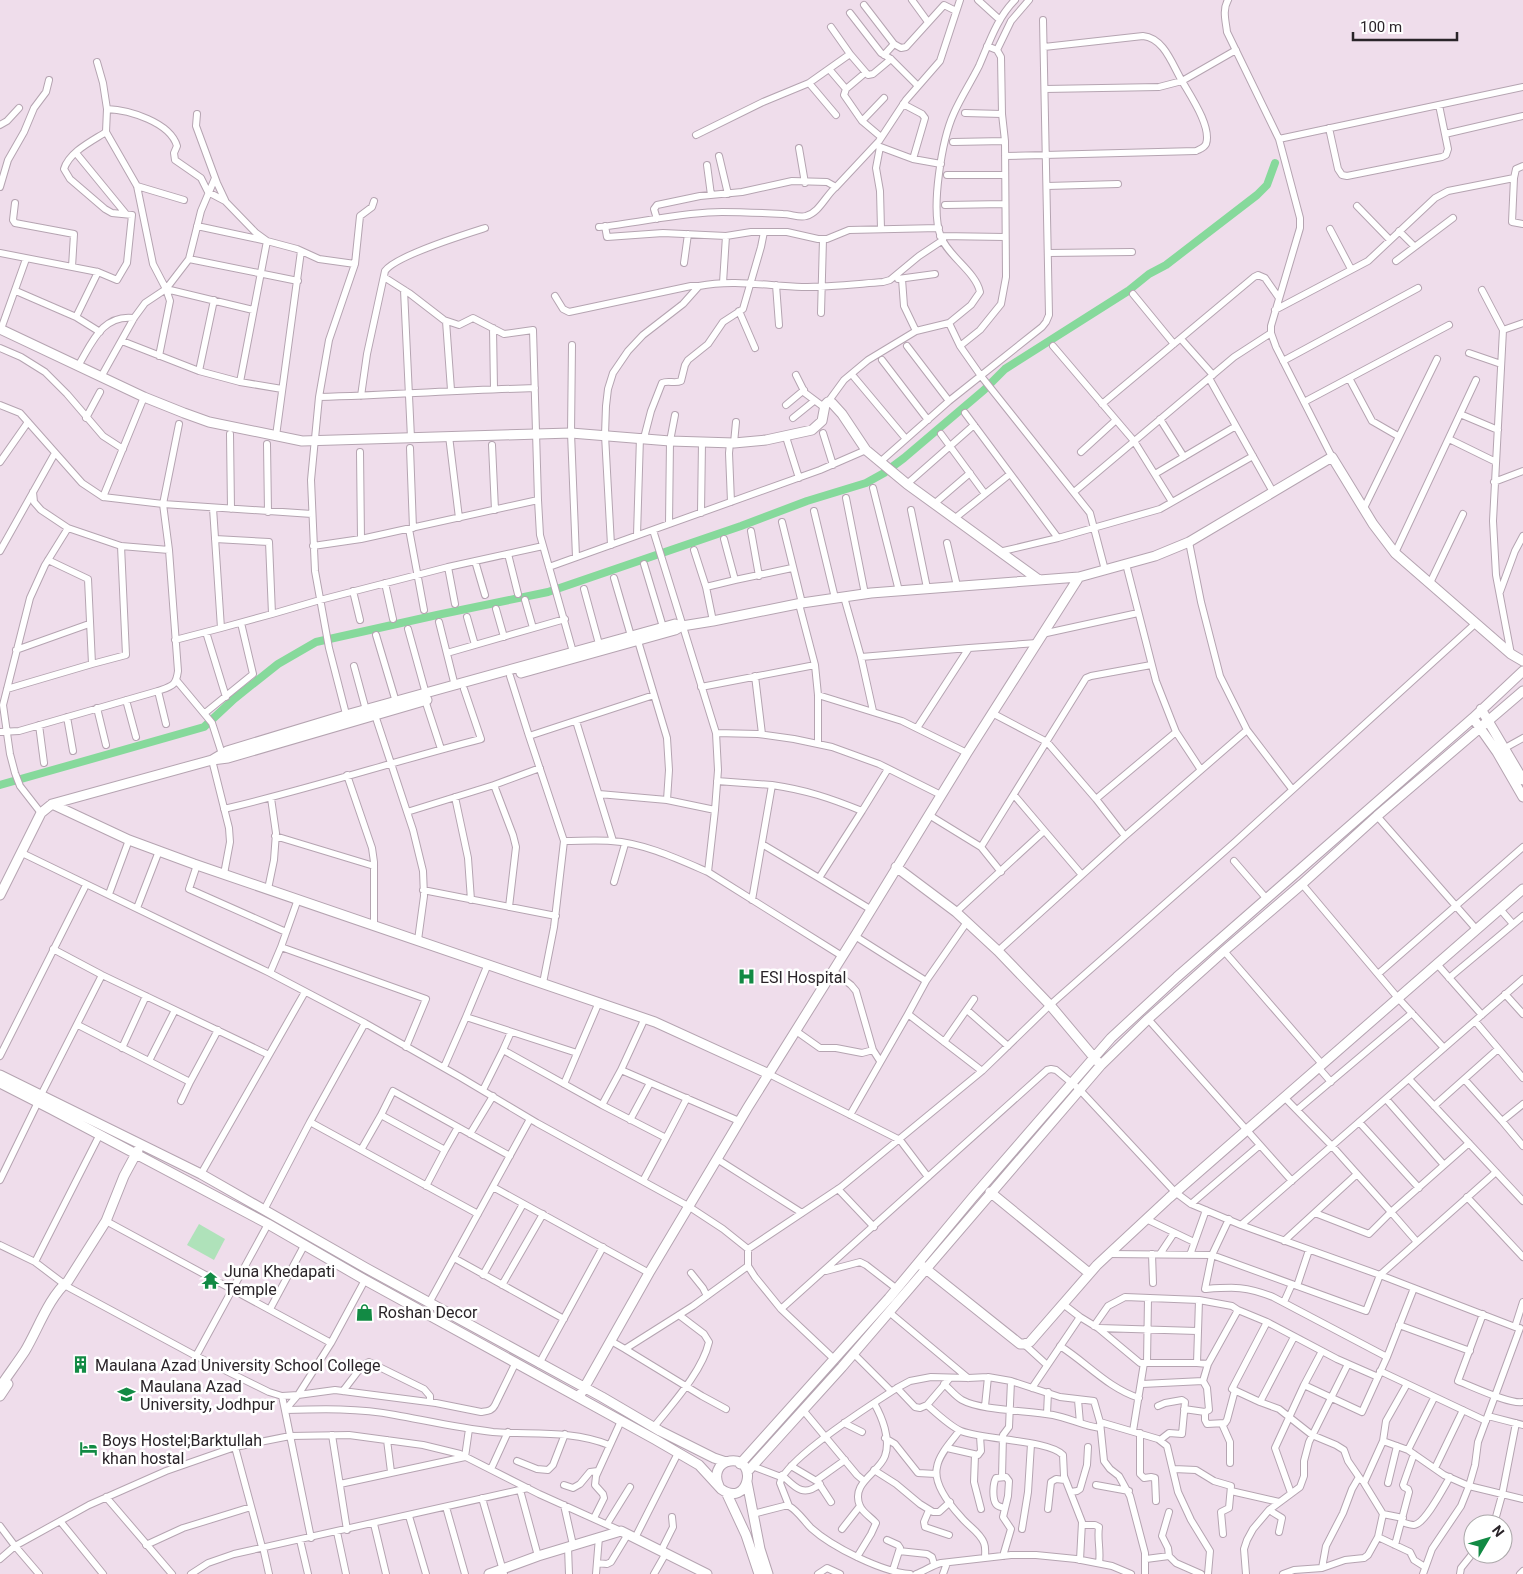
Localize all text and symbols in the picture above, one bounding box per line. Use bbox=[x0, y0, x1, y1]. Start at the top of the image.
scale bar bbox=[1353, 10, 1457, 42]
text: 100 m bbox=[1360, 18, 1402, 36]
hospital icon: ESI Hospital bbox=[736, 967, 756, 987]
place label: ESI Hospital bbox=[760, 968, 846, 987]
place label: Juna Khedapati Temple bbox=[224, 1262, 335, 1299]
temple icon: Juna Khedapati Temple bbox=[200, 1270, 220, 1290]
shop icon: Roshan Decor bbox=[354, 1302, 374, 1322]
place label: Roshan Decor bbox=[378, 1303, 478, 1322]
building icon: Maulana Azad University School College bbox=[71, 1355, 91, 1375]
place label: Maulana Azad University School College bbox=[95, 1356, 380, 1375]
place label: Maulana Azad University, Jodhpur bbox=[140, 1377, 275, 1414]
school or university icon: Maulana Azad University, Jodhpur bbox=[116, 1385, 136, 1405]
place label: Boys Hostel;Barktullah khan hostal bbox=[102, 1431, 262, 1468]
hotel icon: Boys Hostel;Barktullah khan hostal bbox=[78, 1439, 98, 1459]
north arrow bbox=[1463, 1514, 1513, 1564]
text: N bbox=[1489, 1522, 1508, 1540]

